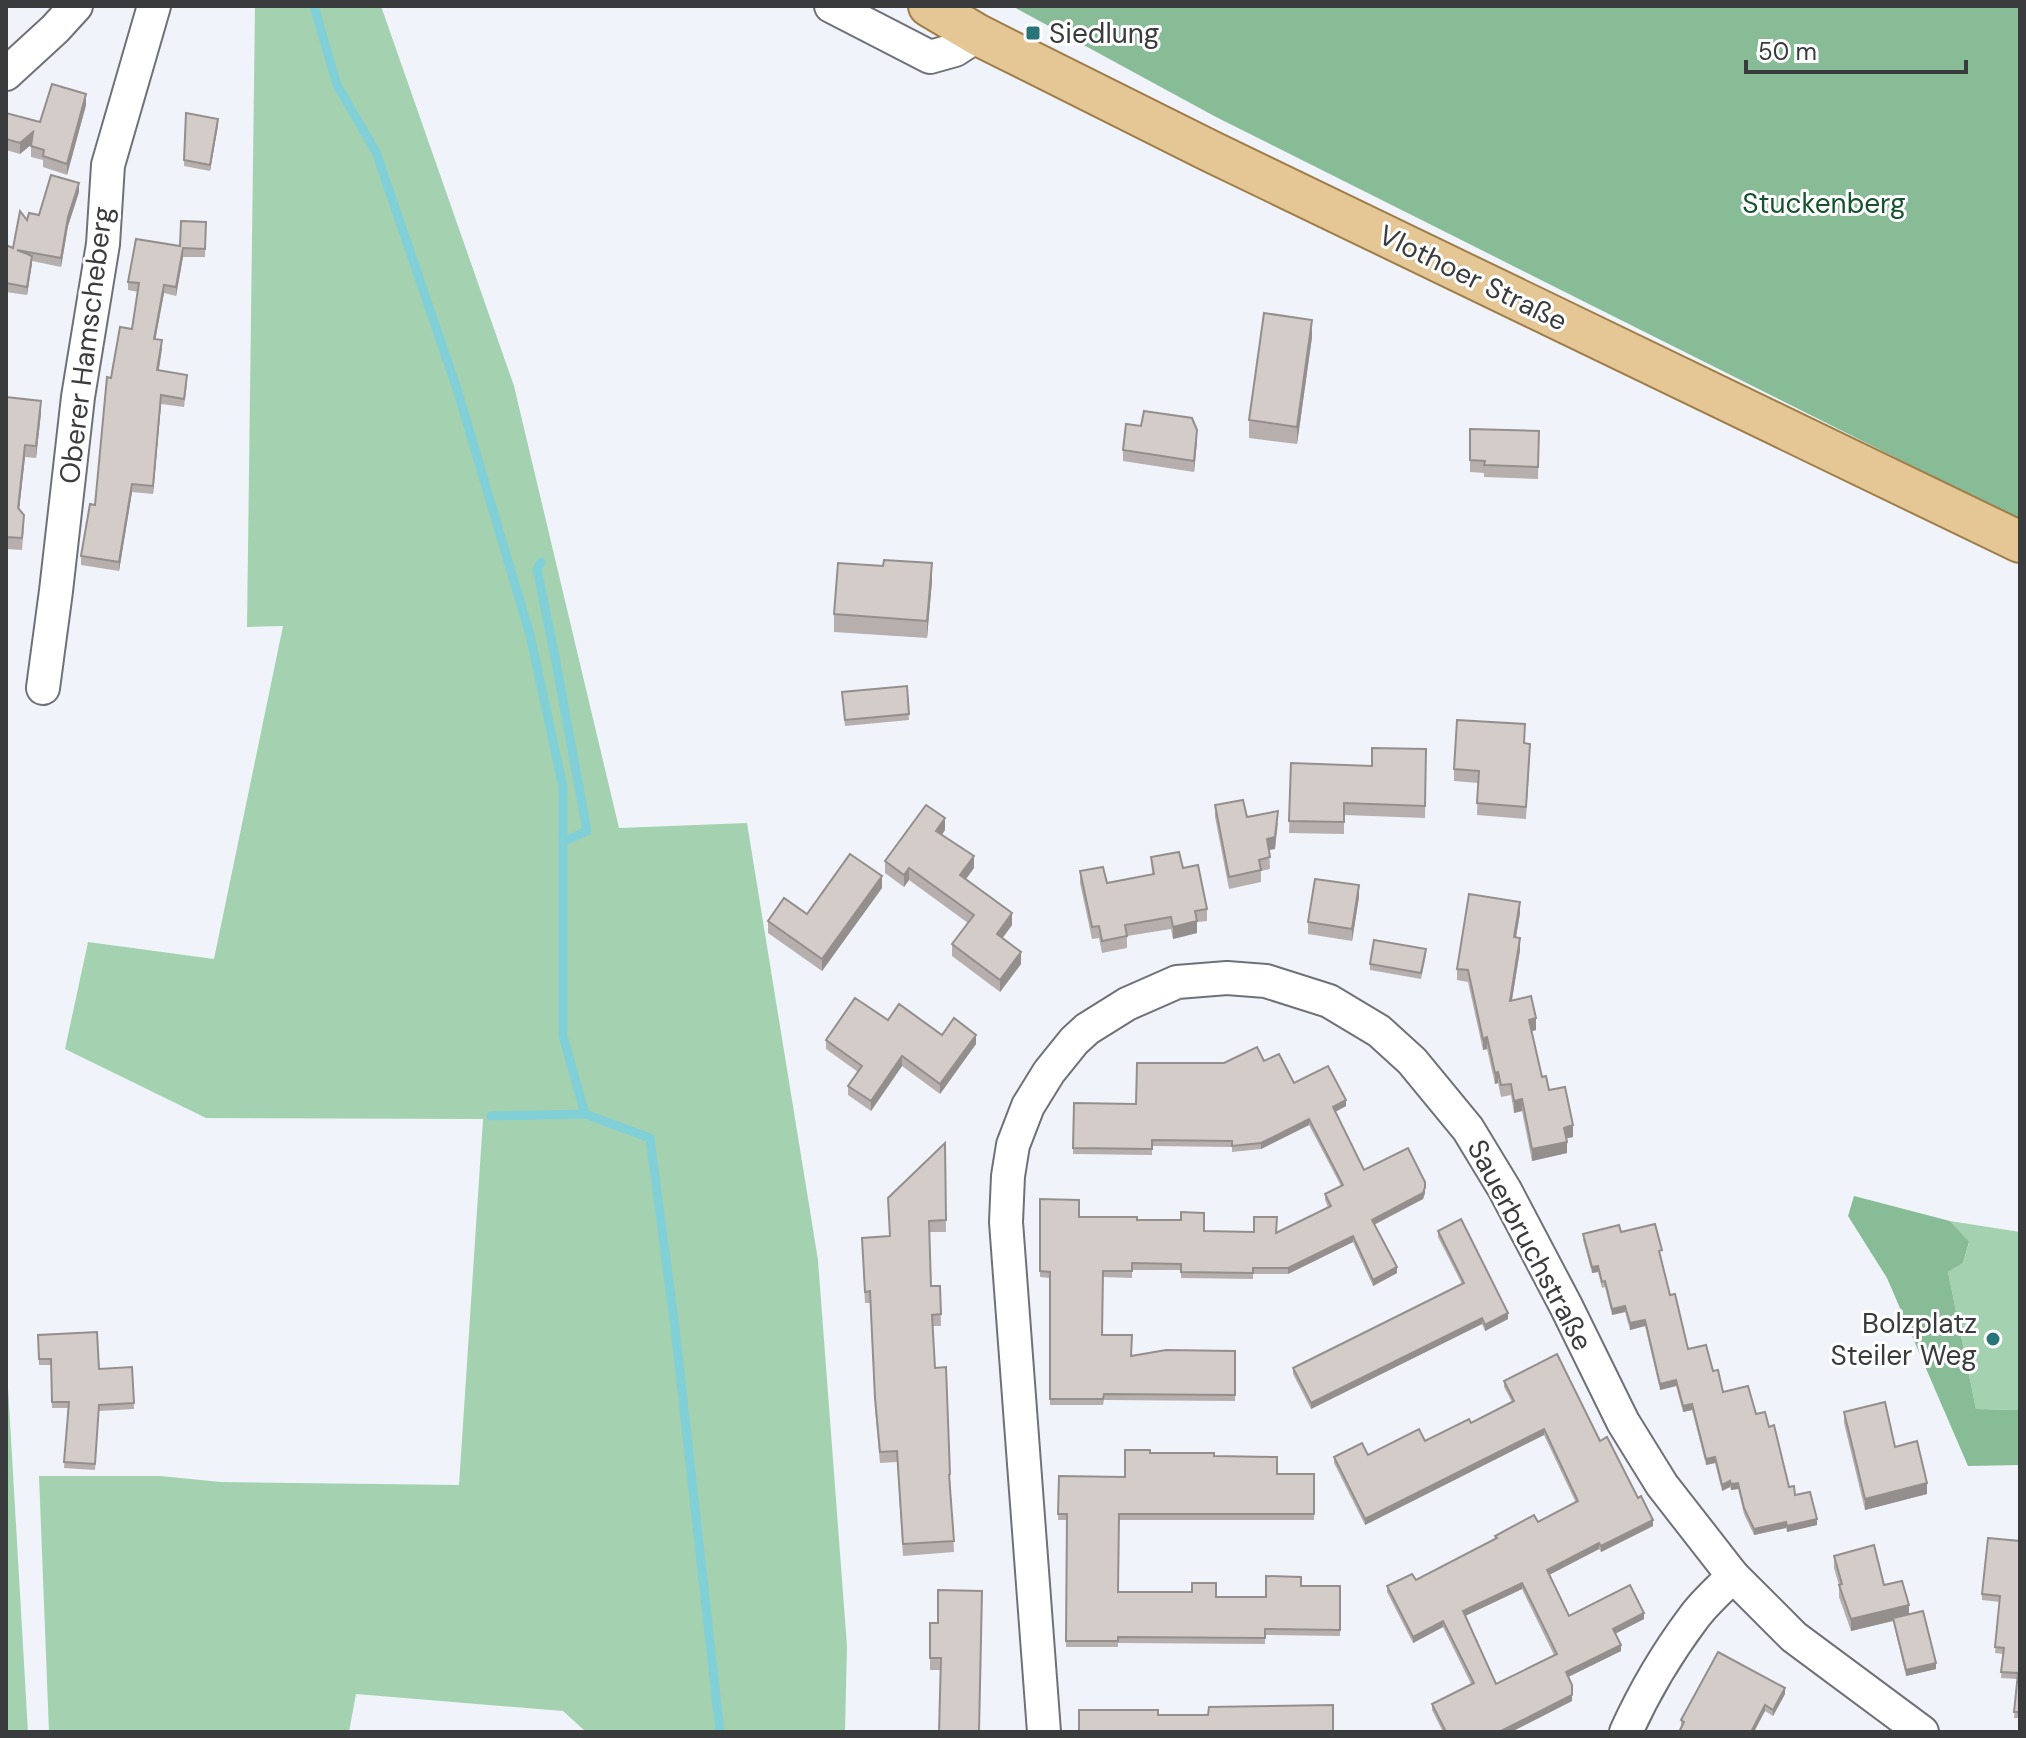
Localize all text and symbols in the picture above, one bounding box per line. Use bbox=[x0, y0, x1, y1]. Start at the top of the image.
place label: Siedlung bbox=[1049, 15, 1159, 52]
marker: Siedlung bbox=[1024, 24, 1042, 42]
scale bar bbox=[1746, 24, 1966, 74]
text: 50 m bbox=[1758, 36, 1817, 67]
park label: Stuckenberg bbox=[1742, 185, 1906, 222]
street label: Oberer Hamscheberg bbox=[51, 204, 121, 486]
street label: Vlothoer Straße bbox=[1373, 216, 1573, 340]
street label: Sauerbruchstraße bbox=[1459, 1133, 1601, 1357]
place label: Bolzplatz Steiler Weg bbox=[1830, 1305, 1977, 1374]
marker: Bolzplatz Steiler Weg bbox=[1984, 1330, 2002, 1348]

